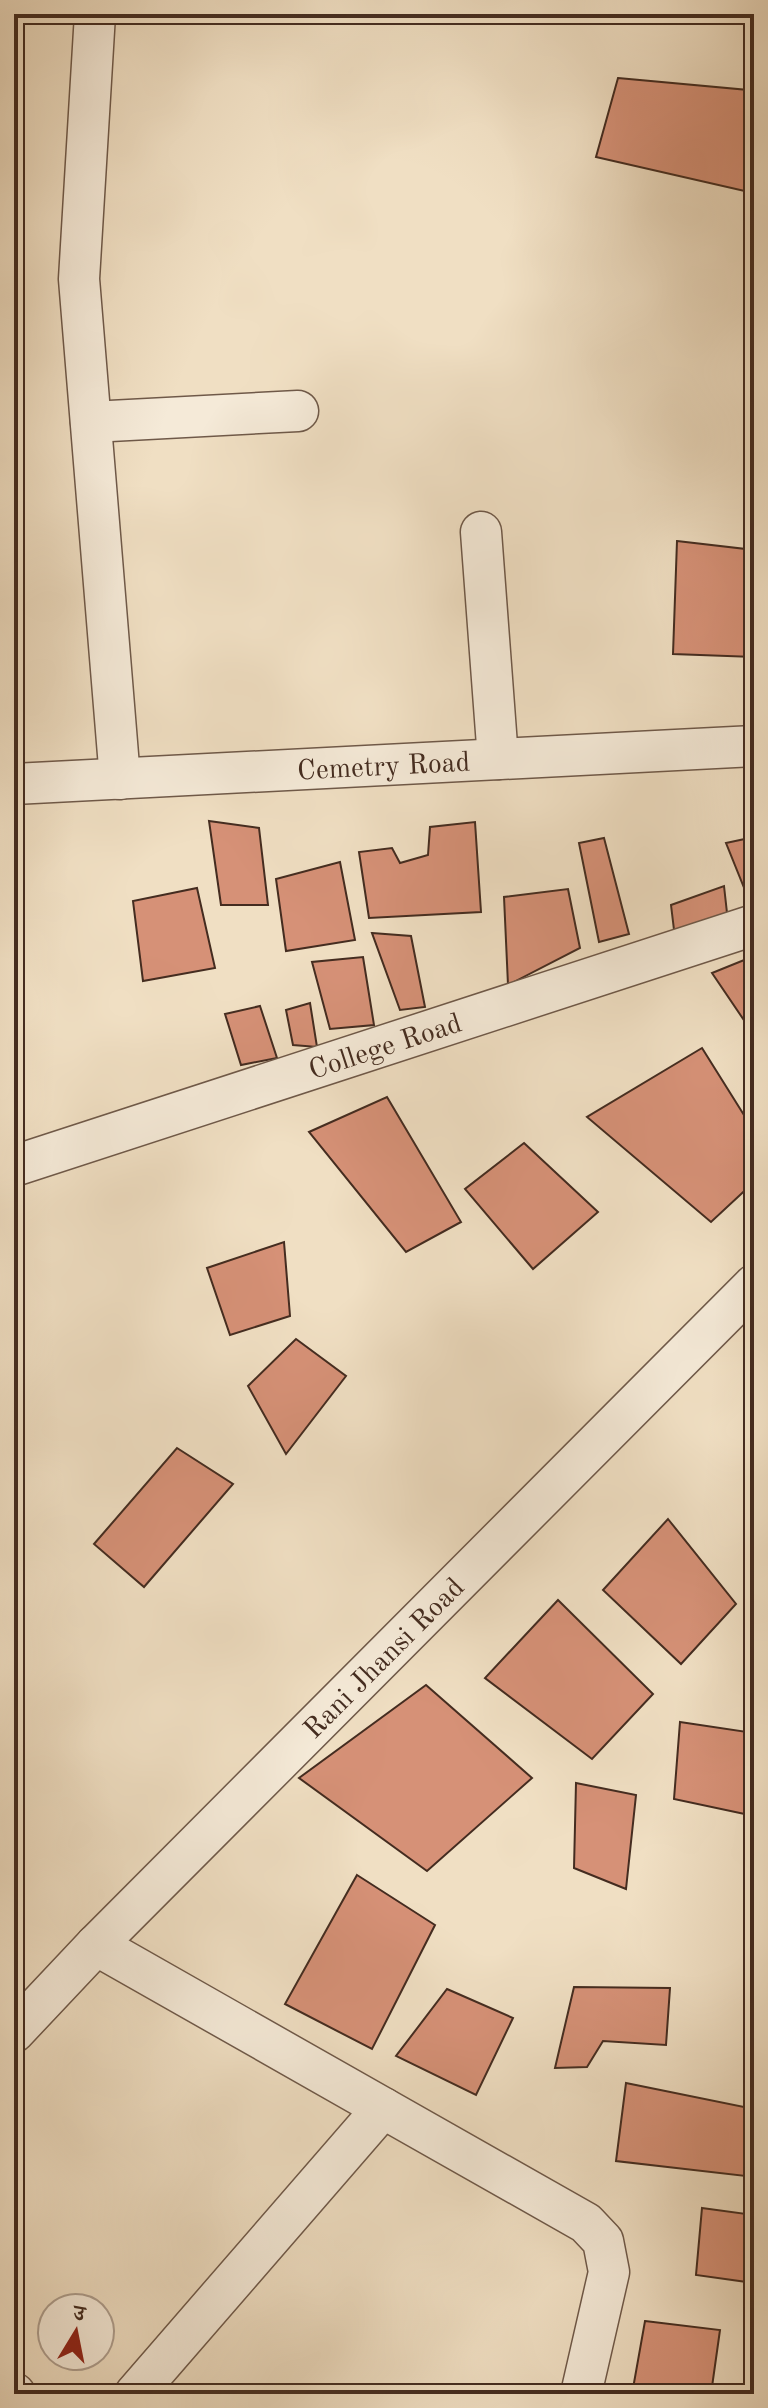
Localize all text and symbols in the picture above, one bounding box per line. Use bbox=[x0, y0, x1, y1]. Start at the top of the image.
street label: Cemetry Road bbox=[296, 750, 471, 786]
street label: College Road bbox=[306, 1010, 466, 1086]
street label: Rani Jhansi Road bbox=[300, 1574, 470, 1745]
north arrow bbox=[36, 2292, 116, 2372]
text: उ bbox=[70, 2302, 88, 2326]

